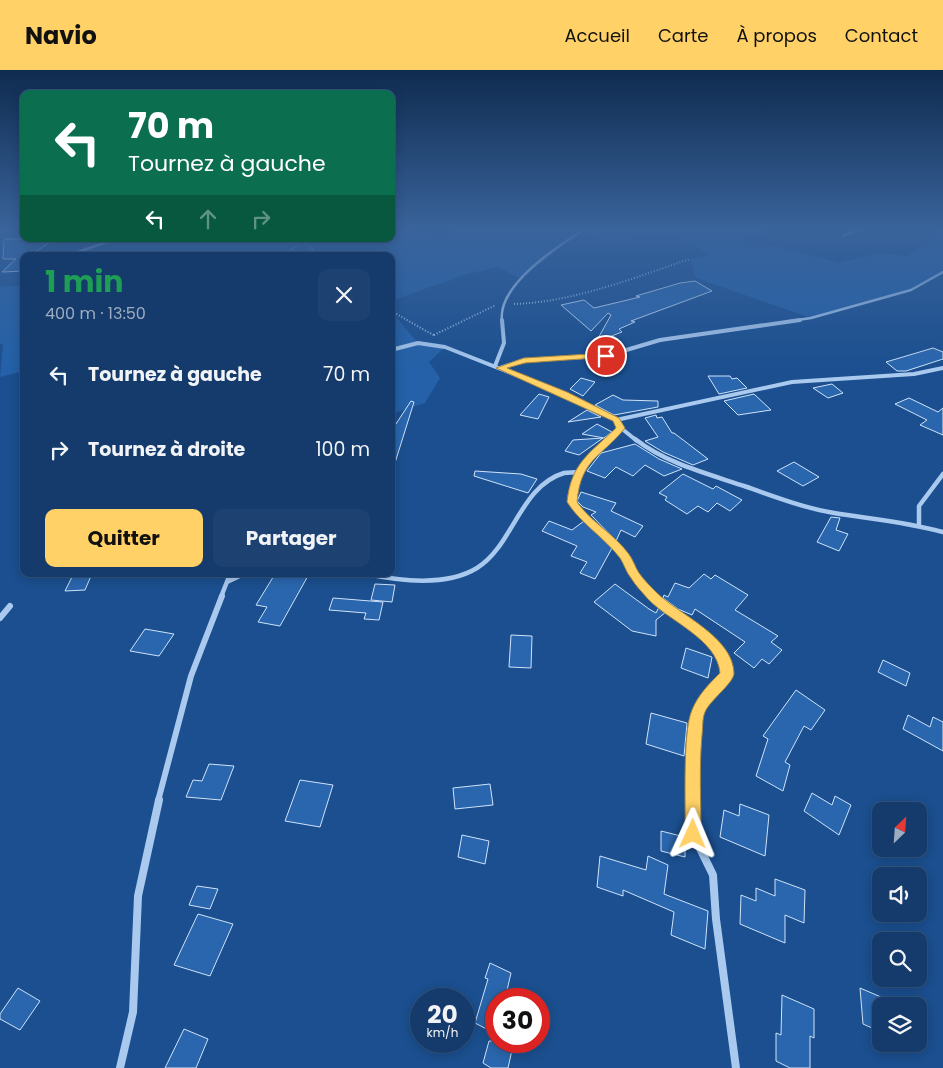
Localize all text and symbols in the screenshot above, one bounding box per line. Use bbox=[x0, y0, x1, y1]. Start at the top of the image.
text: Navio bbox=[25, 19, 97, 52]
text: Accueil bbox=[564, 23, 630, 48]
text: Carte bbox=[658, 23, 708, 48]
text: À propos bbox=[736, 23, 817, 48]
text: Contact bbox=[845, 23, 918, 48]
text: 70 m bbox=[128, 101, 214, 150]
icon: left bbox=[45, 110, 110, 175]
text: Tournez à gauche bbox=[128, 148, 326, 179]
icon: left bbox=[141, 205, 169, 233]
icon: ahead bbox=[194, 205, 222, 233]
icon: right bbox=[247, 205, 275, 233]
text: 1 min bbox=[45, 260, 123, 303]
button: close bbox=[318, 269, 370, 321]
text: 400 m · 13:50 bbox=[45, 302, 146, 325]
pin bbox=[585, 335, 627, 377]
icon: arrive bbox=[592, 342, 620, 370]
icon: left bbox=[45, 361, 73, 389]
text: Tournez à gauche bbox=[88, 361, 262, 388]
text: 70 m bbox=[323, 361, 370, 388]
icon: right bbox=[45, 436, 73, 464]
text: Tournez à droite bbox=[88, 436, 245, 463]
text: 100 m bbox=[315, 436, 370, 463]
button: Quitter bbox=[45, 509, 203, 567]
button: Partager bbox=[213, 509, 370, 567]
north arrow bbox=[872, 802, 928, 858]
map controls bbox=[872, 802, 927, 1052]
position arrow bbox=[666, 807, 718, 859]
button: sound bbox=[872, 867, 927, 922]
button: search bbox=[872, 932, 927, 987]
speed limit sign: 30 bbox=[485, 988, 550, 1053]
text: 20 bbox=[427, 997, 458, 1032]
button: layers bbox=[872, 997, 927, 1052]
text: km/h bbox=[427, 1024, 458, 1041]

